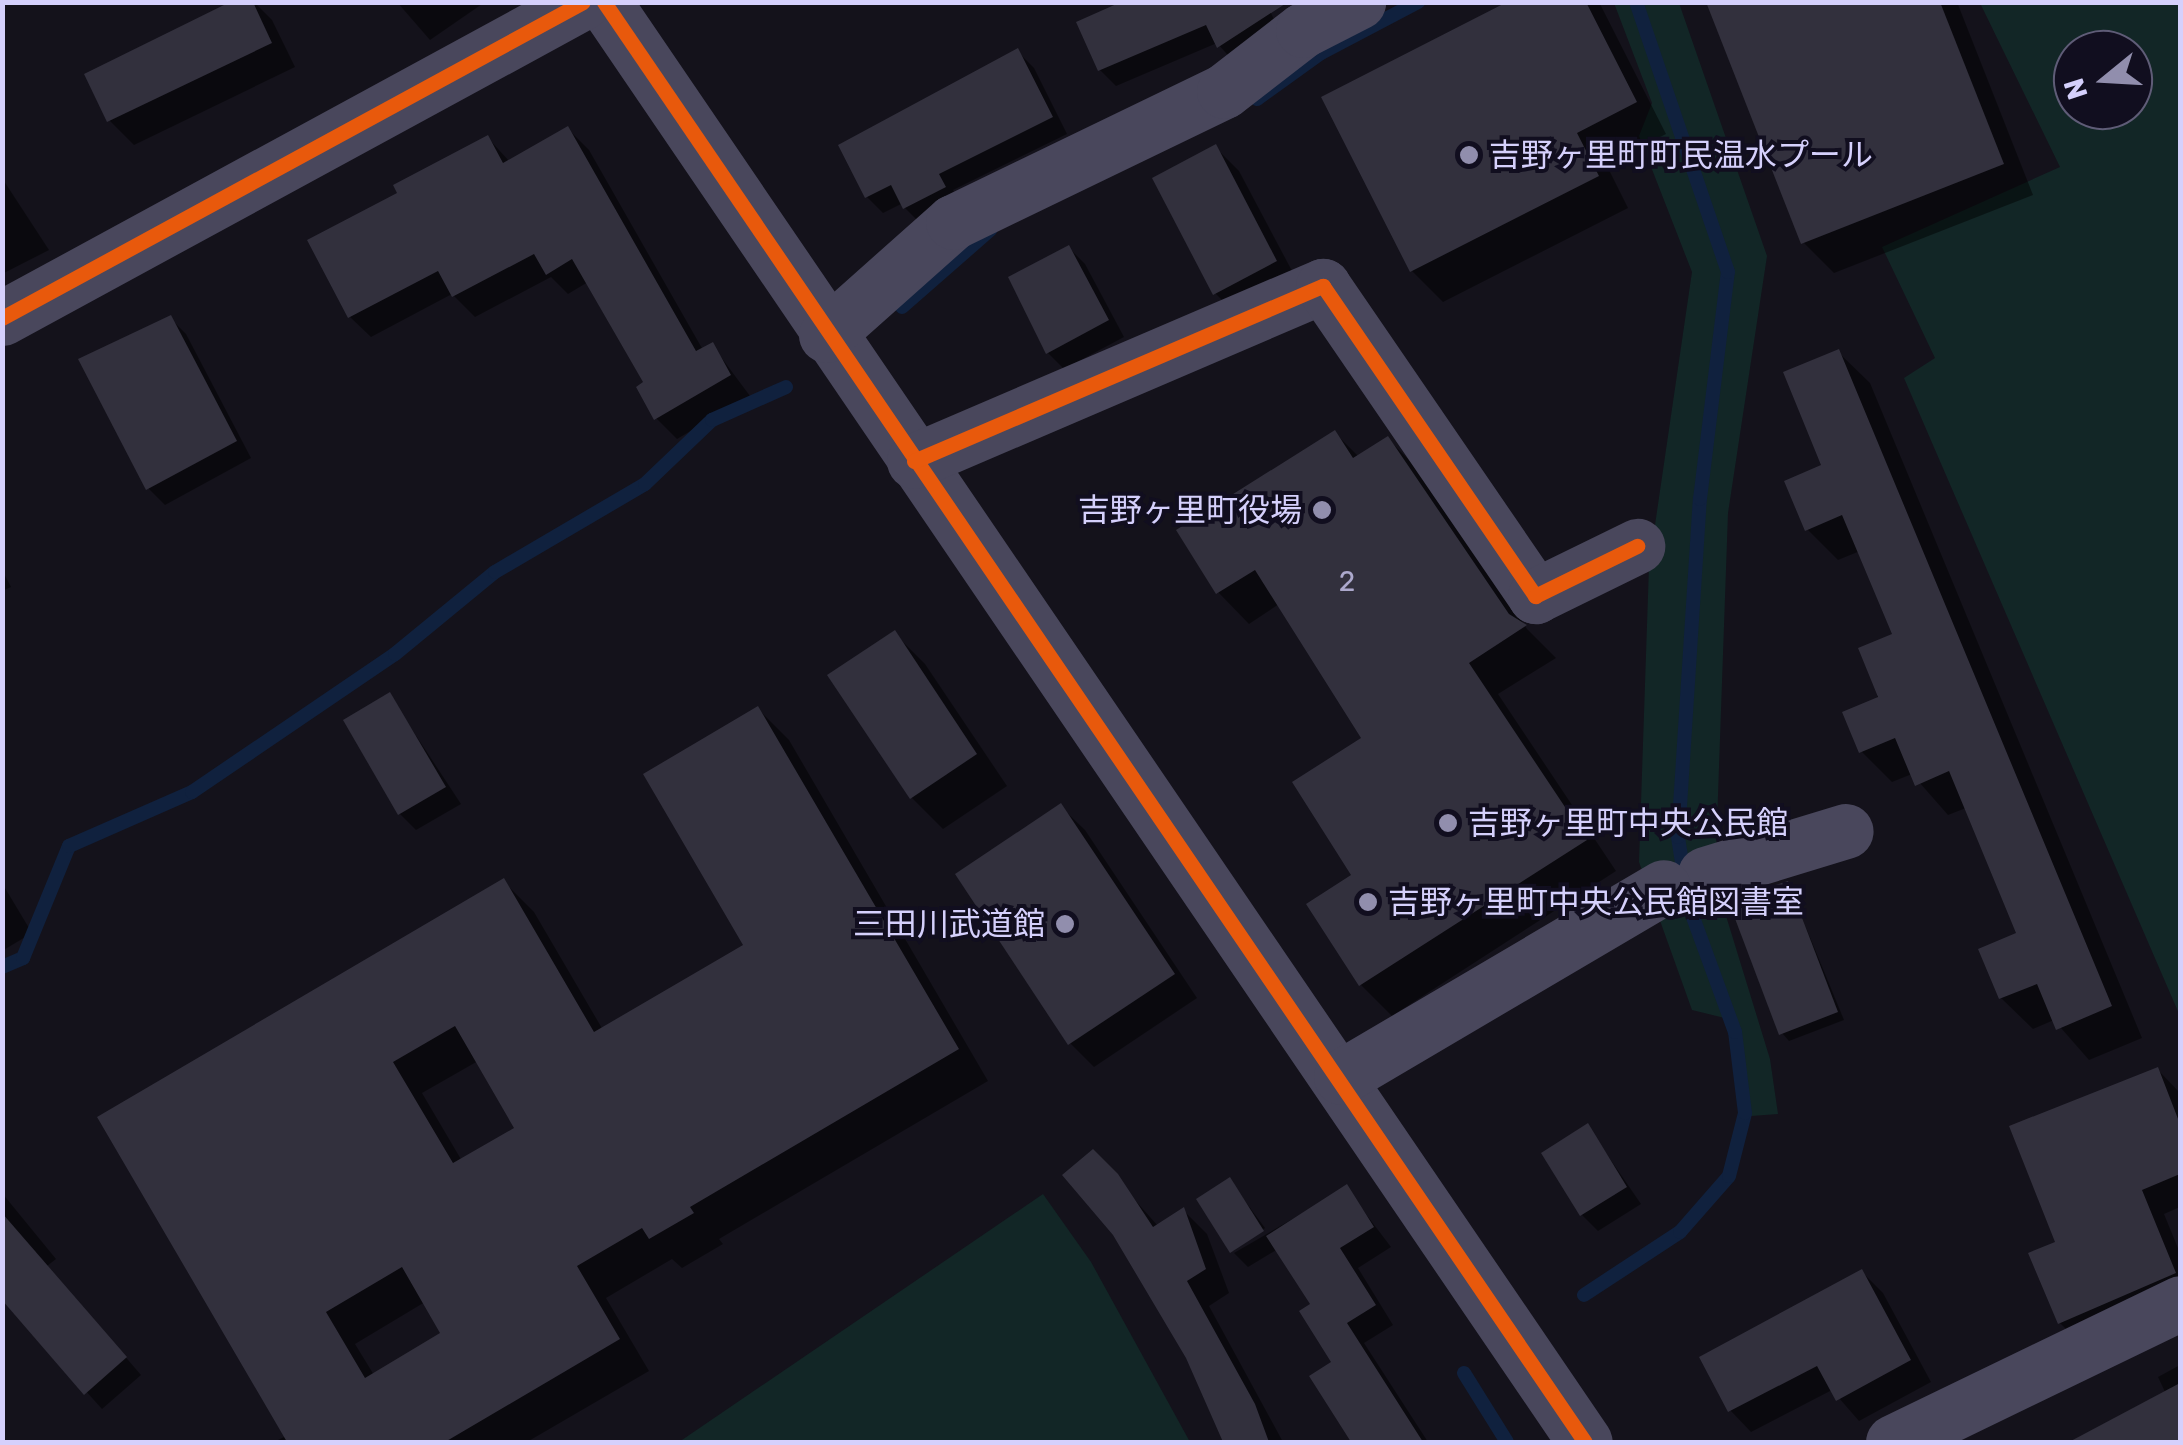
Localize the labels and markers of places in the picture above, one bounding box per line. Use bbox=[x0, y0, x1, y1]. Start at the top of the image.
place label: 吉野ヶ里町町民温水プール bbox=[1489, 136, 1873, 174]
marker: 吉野ヶ里町町民温水プール bbox=[1458, 144, 1480, 166]
place label: 吉野ヶ里町役場 bbox=[1078, 491, 1302, 529]
marker: 吉野ヶ里町役場 bbox=[1311, 499, 1333, 521]
place label: 吉野ヶ里町中央公民館 bbox=[1468, 804, 1788, 842]
marker: 吉野ヶ里町中央公民館 bbox=[1437, 812, 1459, 834]
place label: 吉野ヶ里町中央公民館図書室 bbox=[1388, 883, 1804, 921]
marker: 吉野ヶ里町中央公民館図書室 bbox=[1357, 891, 1379, 913]
place label: 三田川武道館 bbox=[853, 905, 1045, 943]
marker: 三田川武道館 bbox=[1054, 913, 1076, 935]

